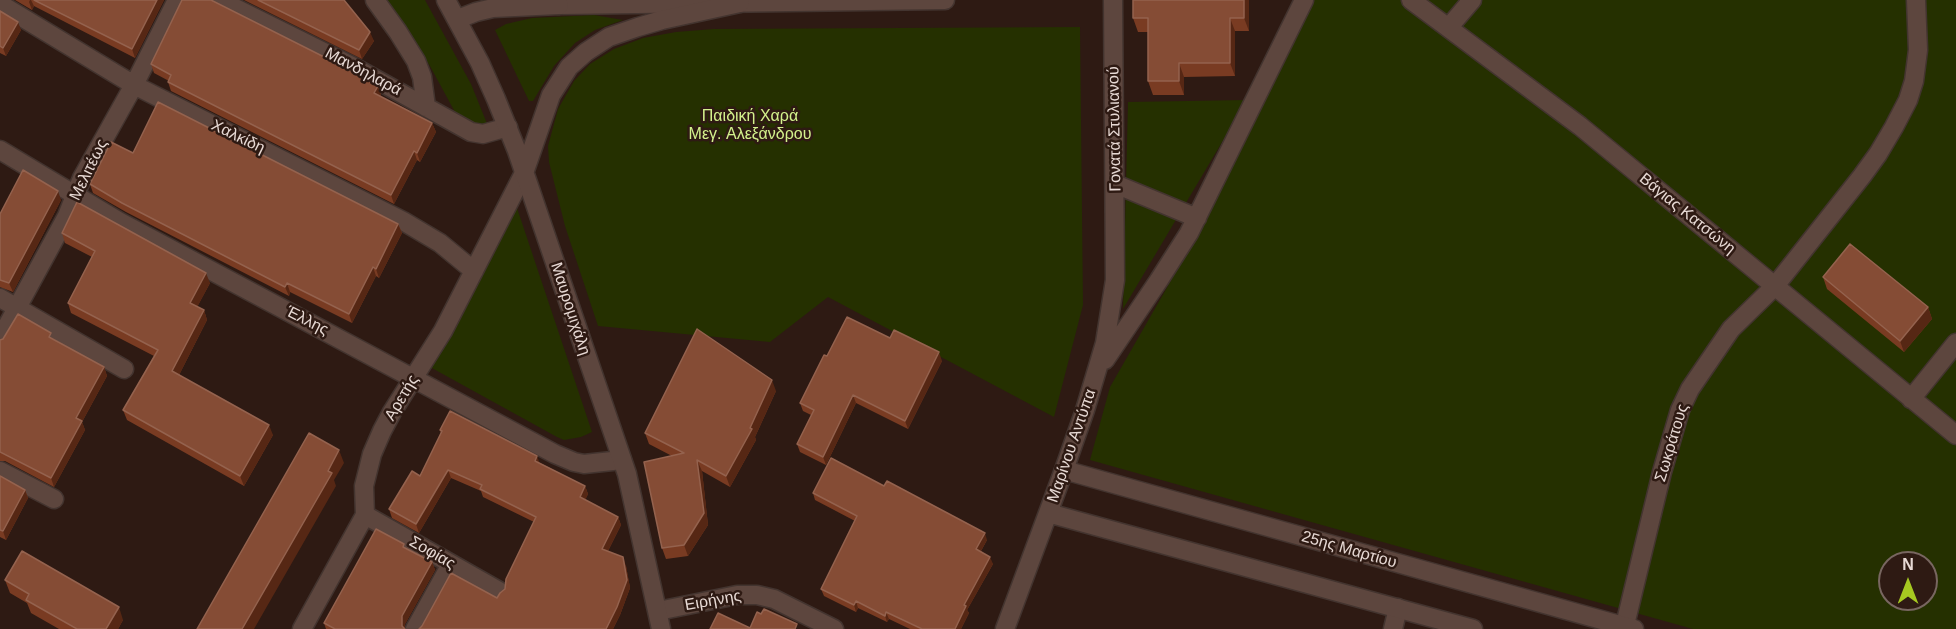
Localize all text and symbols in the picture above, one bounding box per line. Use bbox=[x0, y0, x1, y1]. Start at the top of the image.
street label: Μανδηλαρά bbox=[322, 44, 404, 100]
street label: Γονατά Στυλιανού bbox=[1104, 66, 1126, 192]
park label: Παιδική Χαρά Μεγ. Αλεξάνδρου bbox=[689, 107, 811, 145]
street label: Χαλκίδη bbox=[208, 116, 268, 158]
street label: Μελιτέως bbox=[66, 136, 112, 204]
street label: Βάγιας Κατσώνη bbox=[1635, 169, 1739, 259]
street label: Μαυρομιχάλη bbox=[546, 260, 594, 358]
street label: Έλλης bbox=[283, 302, 331, 340]
street label: Αρετής bbox=[381, 372, 423, 424]
street label: Μαρίνου Αντύπα bbox=[1044, 387, 1100, 505]
street label: Σωκράτους bbox=[1651, 402, 1693, 484]
street label: 25ης Μαρτίου bbox=[1299, 527, 1399, 573]
street label: Σοφίας bbox=[406, 532, 458, 574]
north arrow bbox=[1878, 551, 1938, 611]
text: N bbox=[1902, 556, 1914, 573]
street label: Ειρήνης bbox=[683, 587, 743, 615]

